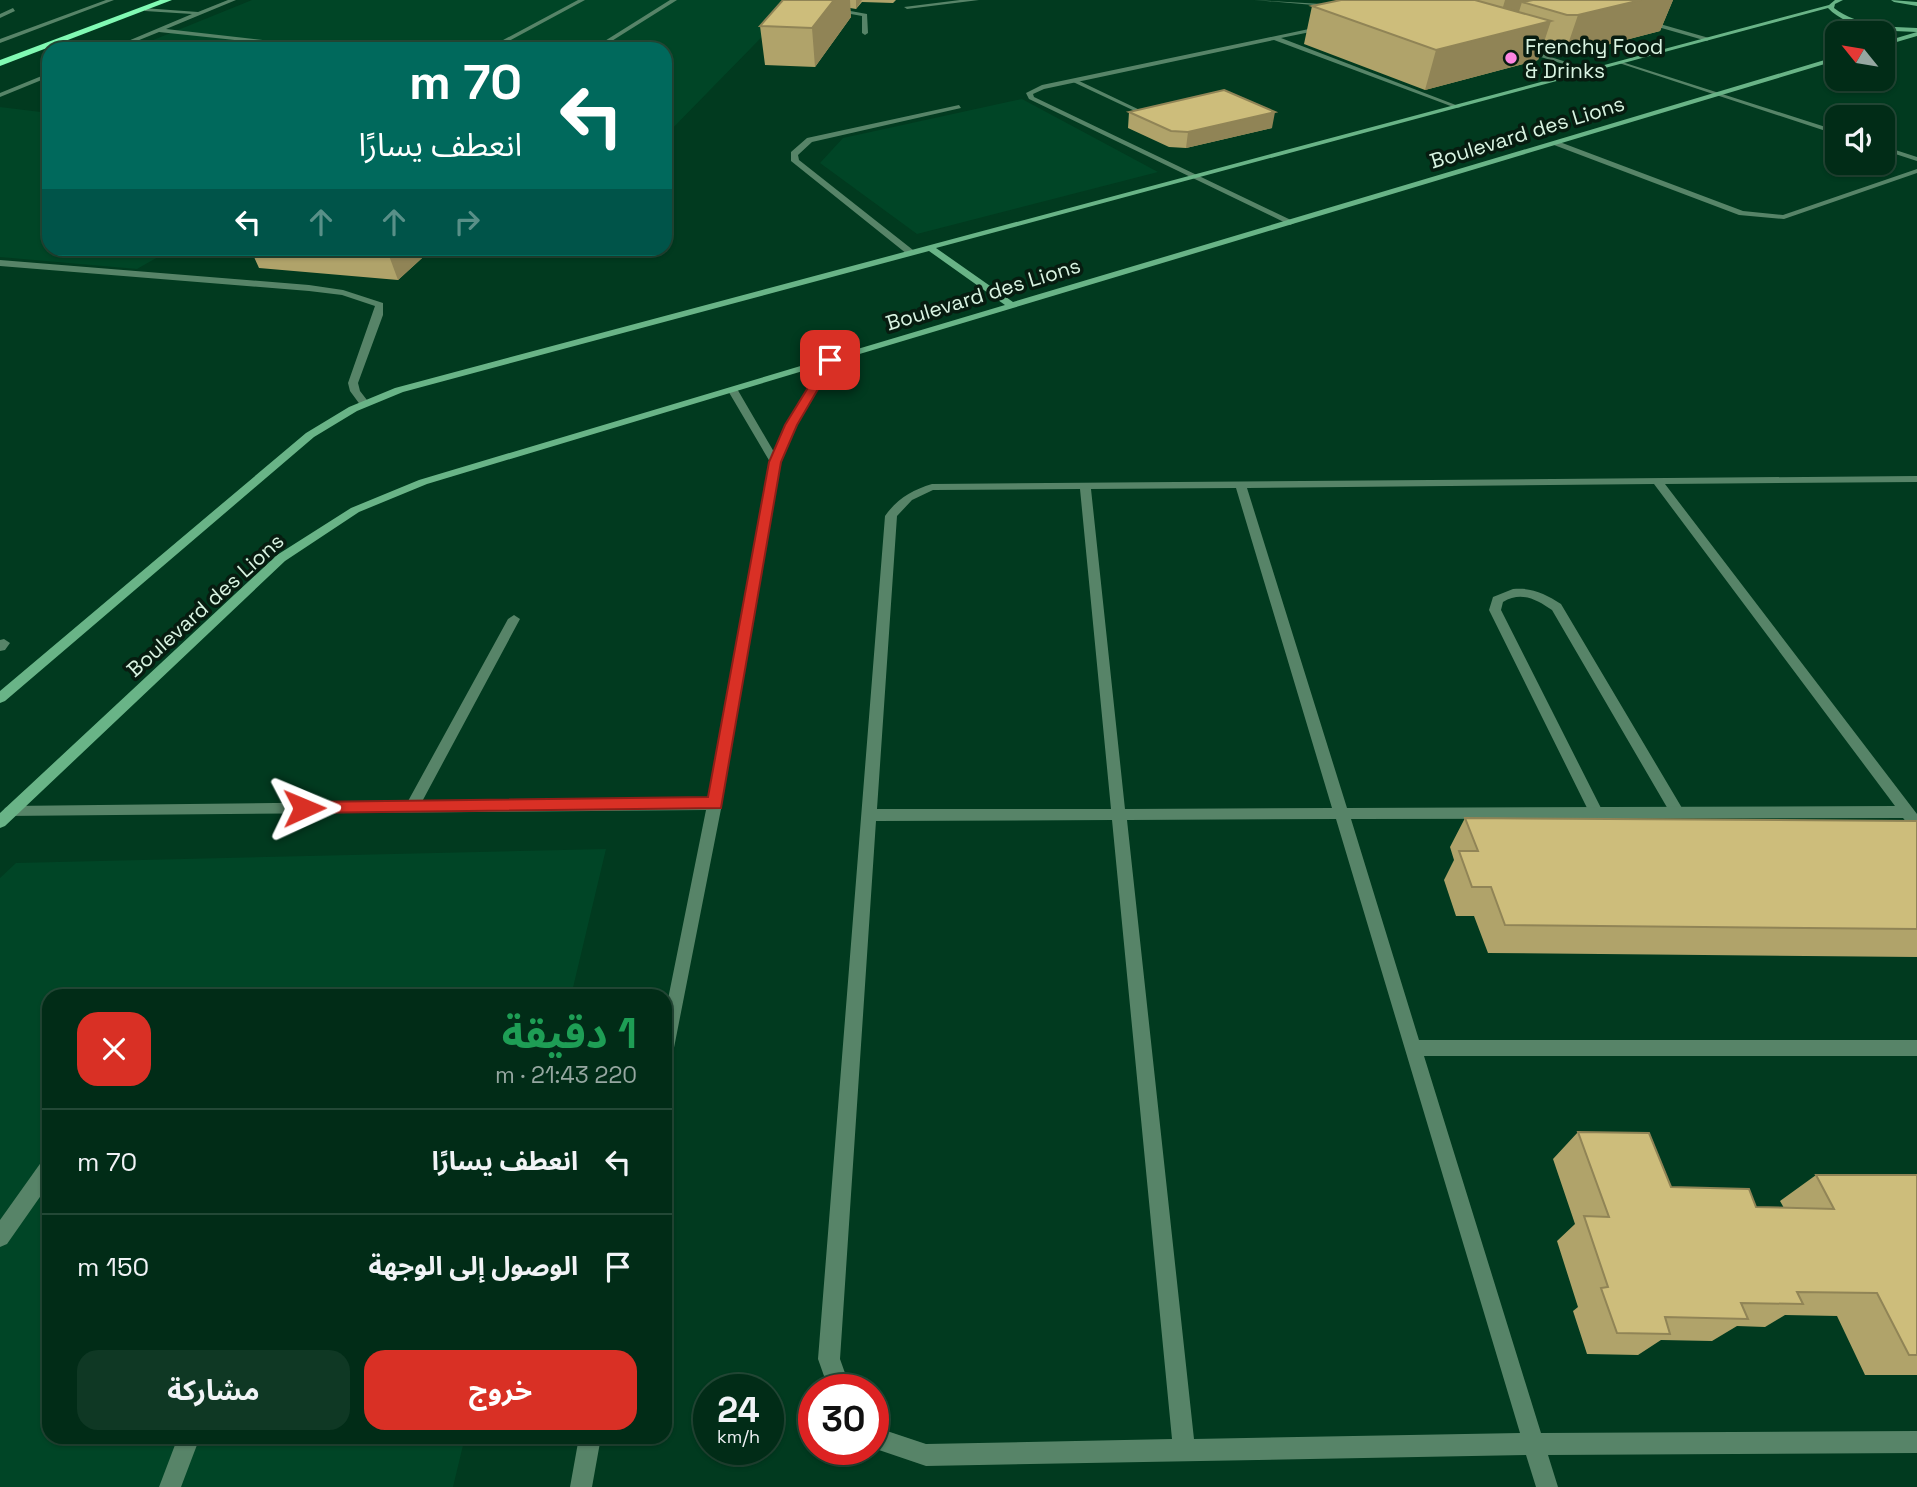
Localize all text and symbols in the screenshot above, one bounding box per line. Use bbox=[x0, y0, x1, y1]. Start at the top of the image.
north arrow bbox=[1825, 21, 1895, 91]
map controls bbox=[1825, 21, 1895, 175]
place label: Frenchy Food & Drinks bbox=[1525, 33, 1663, 84]
marker: Frenchy Food & Drinks bbox=[1503, 50, 1519, 66]
text: 70 m bbox=[409, 51, 522, 113]
icon: left bbox=[546, 70, 637, 161]
street label: Boulevard des Lions bbox=[1426, 90, 1628, 174]
button: sound bbox=[1825, 105, 1895, 175]
text: انعطف يسارًا bbox=[358, 125, 522, 165]
icon: left bbox=[229, 203, 267, 241]
icon: ahead bbox=[302, 203, 340, 241]
icon: ahead bbox=[375, 203, 413, 241]
icon: right bbox=[448, 203, 486, 241]
street label: Boulevard des Lions bbox=[882, 252, 1084, 336]
pin bbox=[800, 330, 860, 390]
icon: arrive bbox=[811, 341, 849, 379]
street label: Boulevard des Lions bbox=[121, 527, 289, 683]
position arrow bbox=[267, 771, 341, 845]
text: 1 دقيقة bbox=[502, 1007, 637, 1060]
button: close bbox=[77, 1012, 151, 1086]
text: 220 m · 21:43 bbox=[495, 1060, 637, 1090]
icon: left bbox=[599, 1143, 637, 1181]
text: انعطف يسارًا bbox=[432, 1144, 578, 1178]
text: 70 m bbox=[77, 1145, 137, 1179]
icon: arrive bbox=[599, 1248, 637, 1286]
text: الوصول إلى الوجهة bbox=[368, 1249, 578, 1283]
text: 150 m bbox=[77, 1250, 149, 1284]
button: مشاركة bbox=[77, 1350, 350, 1430]
button: خروج bbox=[364, 1350, 637, 1430]
speed limit sign: 30 bbox=[798, 1374, 889, 1465]
text: 24 bbox=[717, 1388, 760, 1432]
text: km/h bbox=[717, 1425, 760, 1448]

